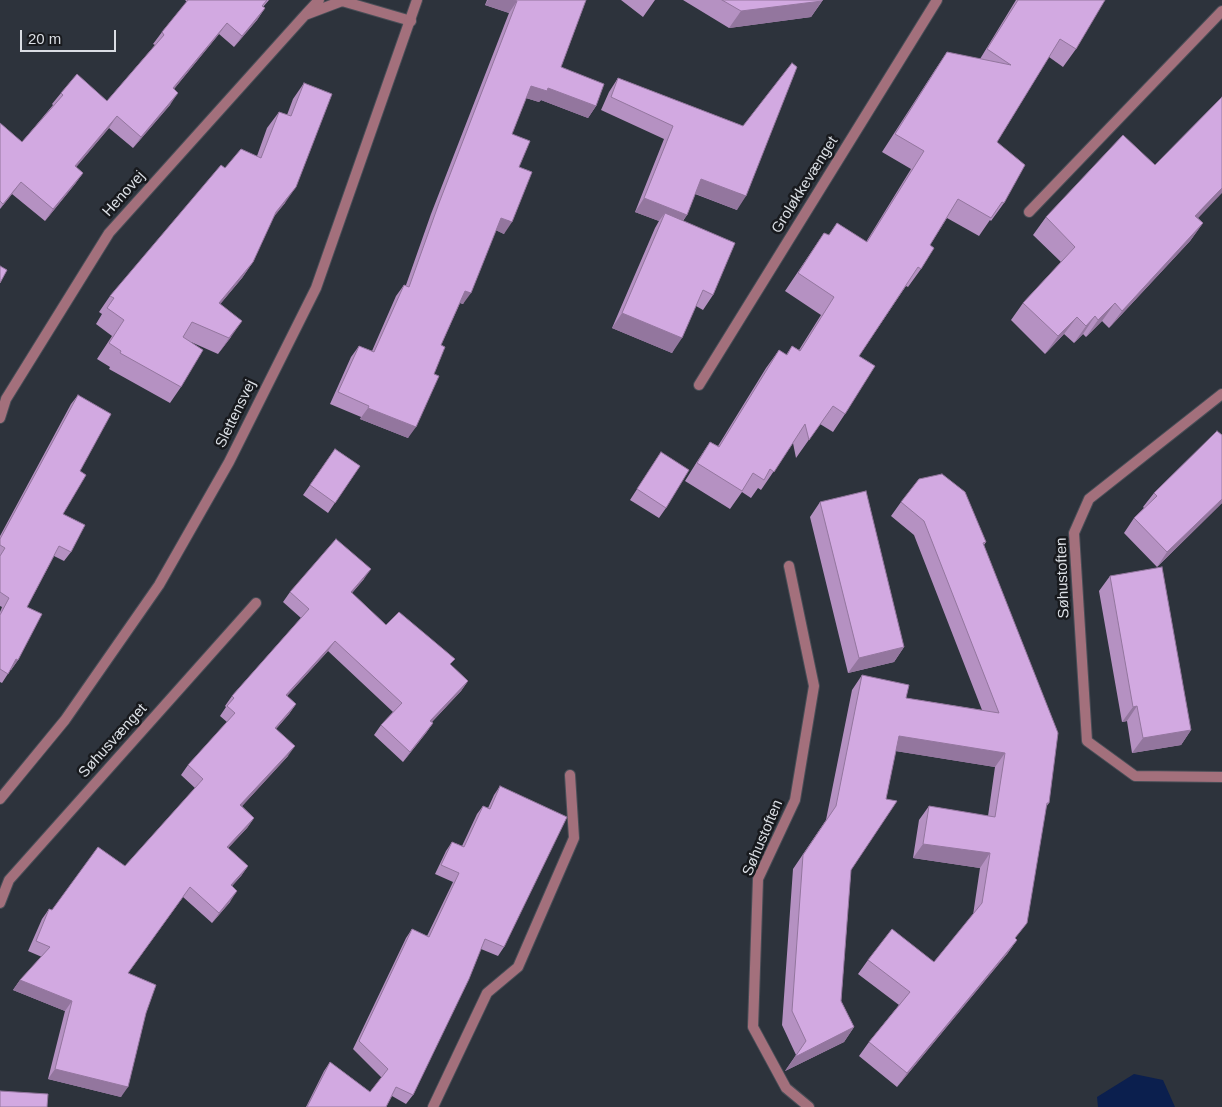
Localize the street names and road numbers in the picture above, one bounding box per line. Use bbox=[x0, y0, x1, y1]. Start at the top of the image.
street label: Groløkkevænget bbox=[768, 133, 842, 237]
street label: Henovej bbox=[99, 168, 149, 220]
street label: Slettensvej bbox=[212, 377, 260, 451]
street label: Søhustoften bbox=[1053, 537, 1073, 619]
street label: Søhusvænget bbox=[75, 700, 151, 782]
street label: Søhustoften bbox=[739, 797, 787, 879]

